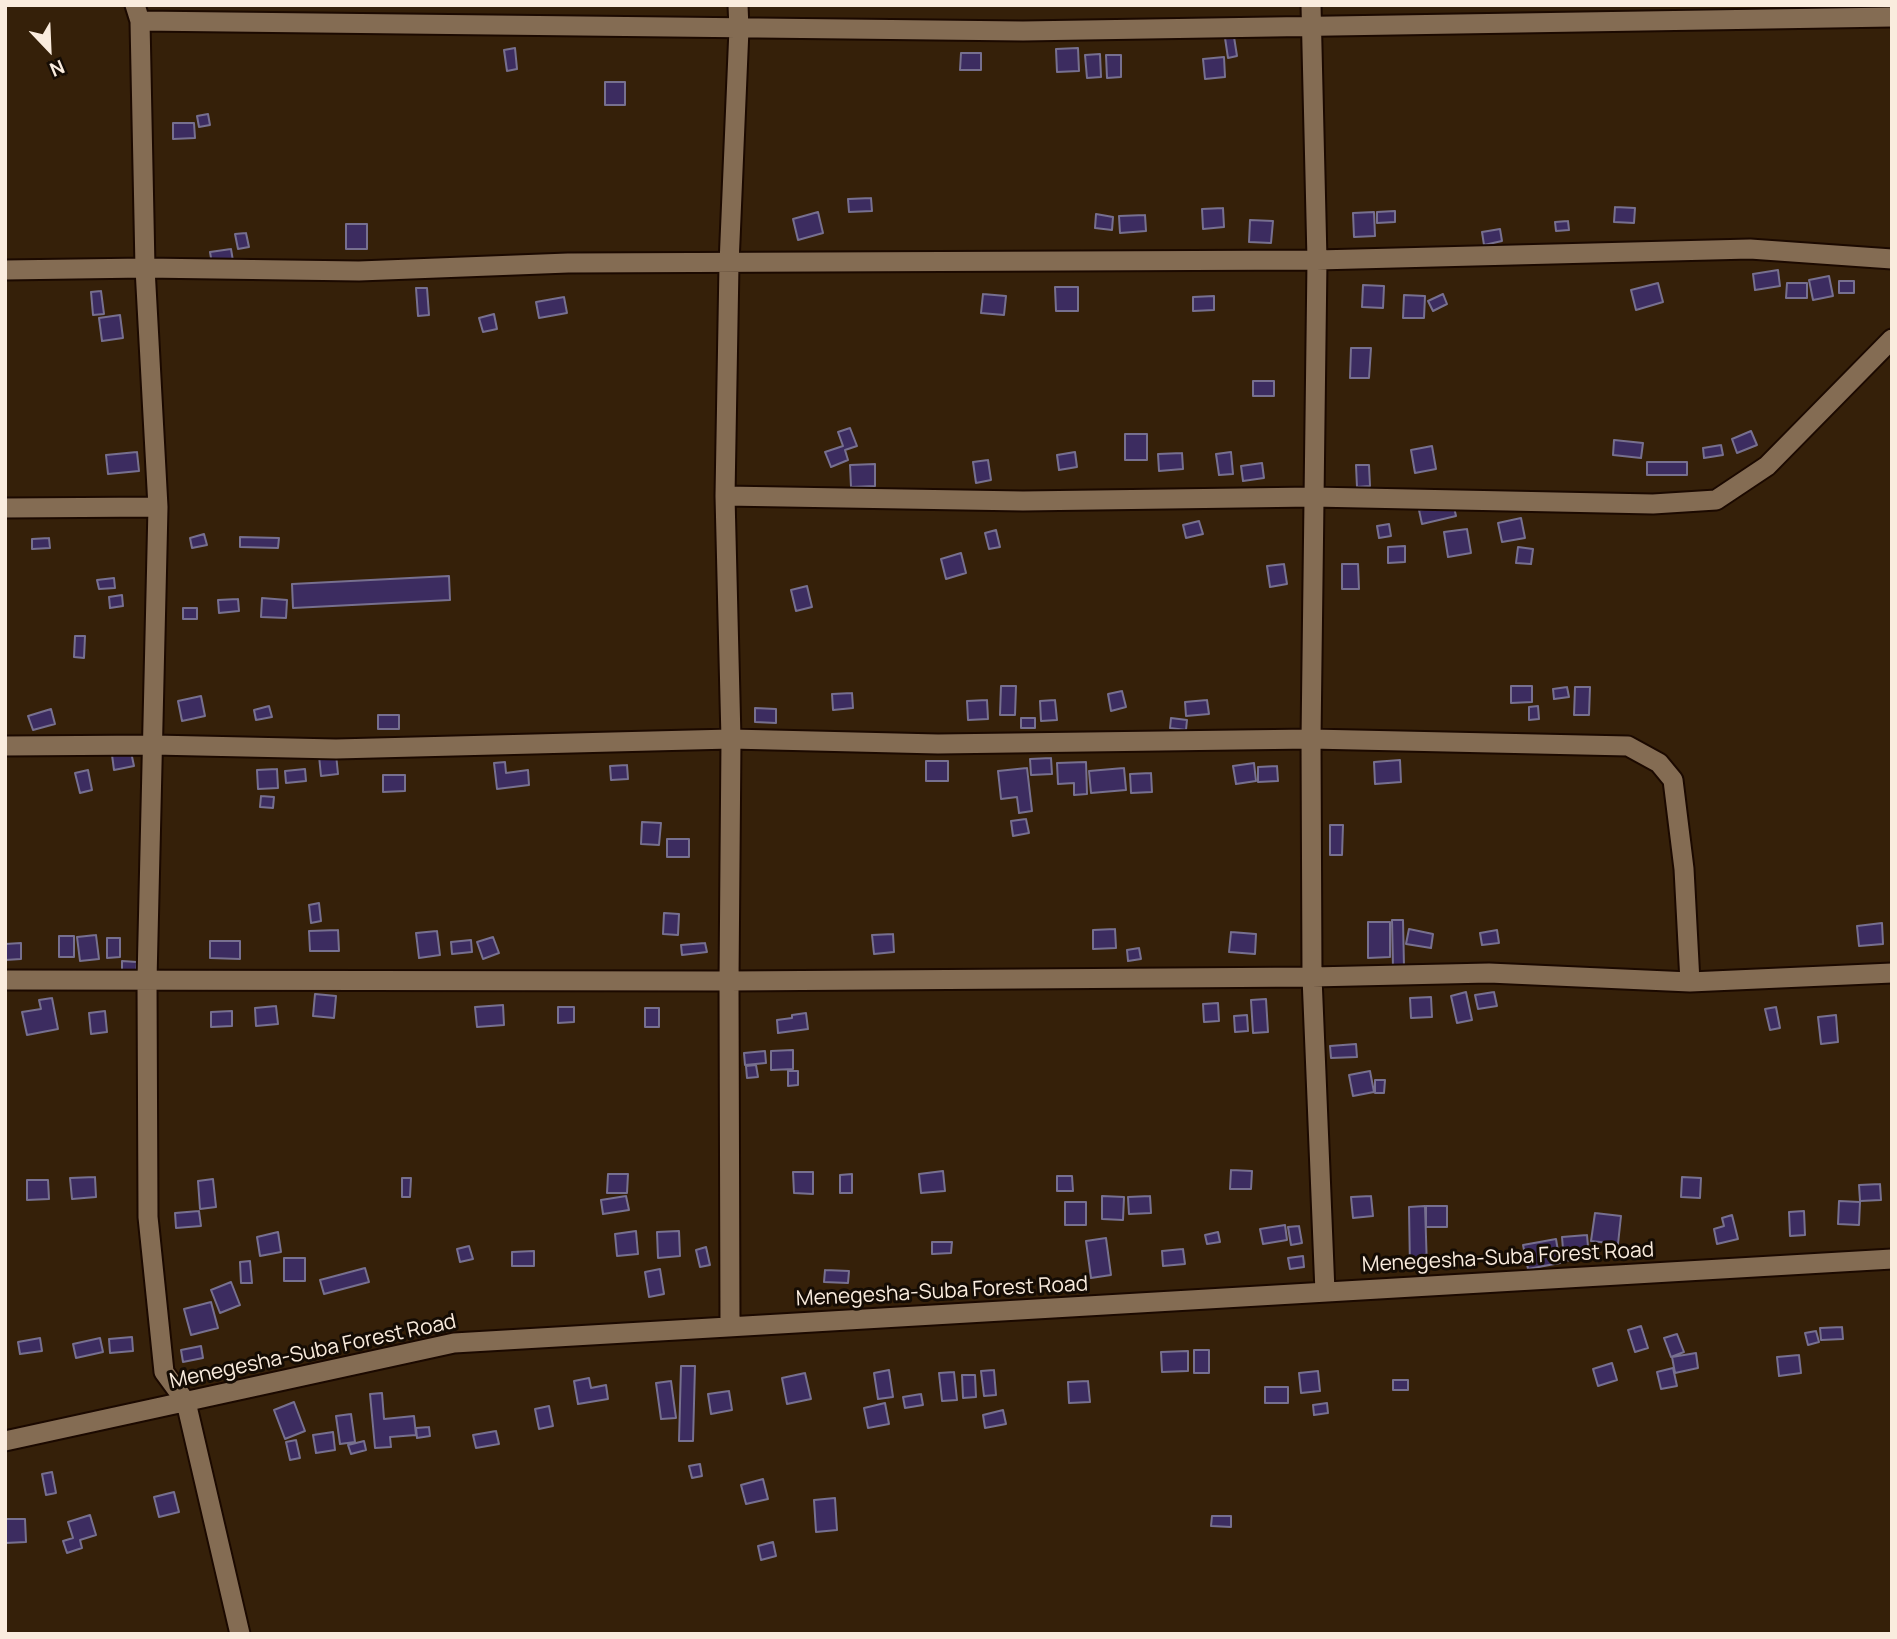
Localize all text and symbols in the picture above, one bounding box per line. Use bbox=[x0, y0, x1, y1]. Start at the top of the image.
north arrow bbox=[14, 14, 84, 84]
text: N bbox=[46, 54, 69, 83]
street label: Menegesha-Suba Forest Road bbox=[1361, 1238, 1655, 1278]
street label: Menegesha-Suba Forest Road bbox=[795, 1272, 1089, 1312]
street label: Menegesha-Suba Forest Road bbox=[167, 1309, 459, 1395]

